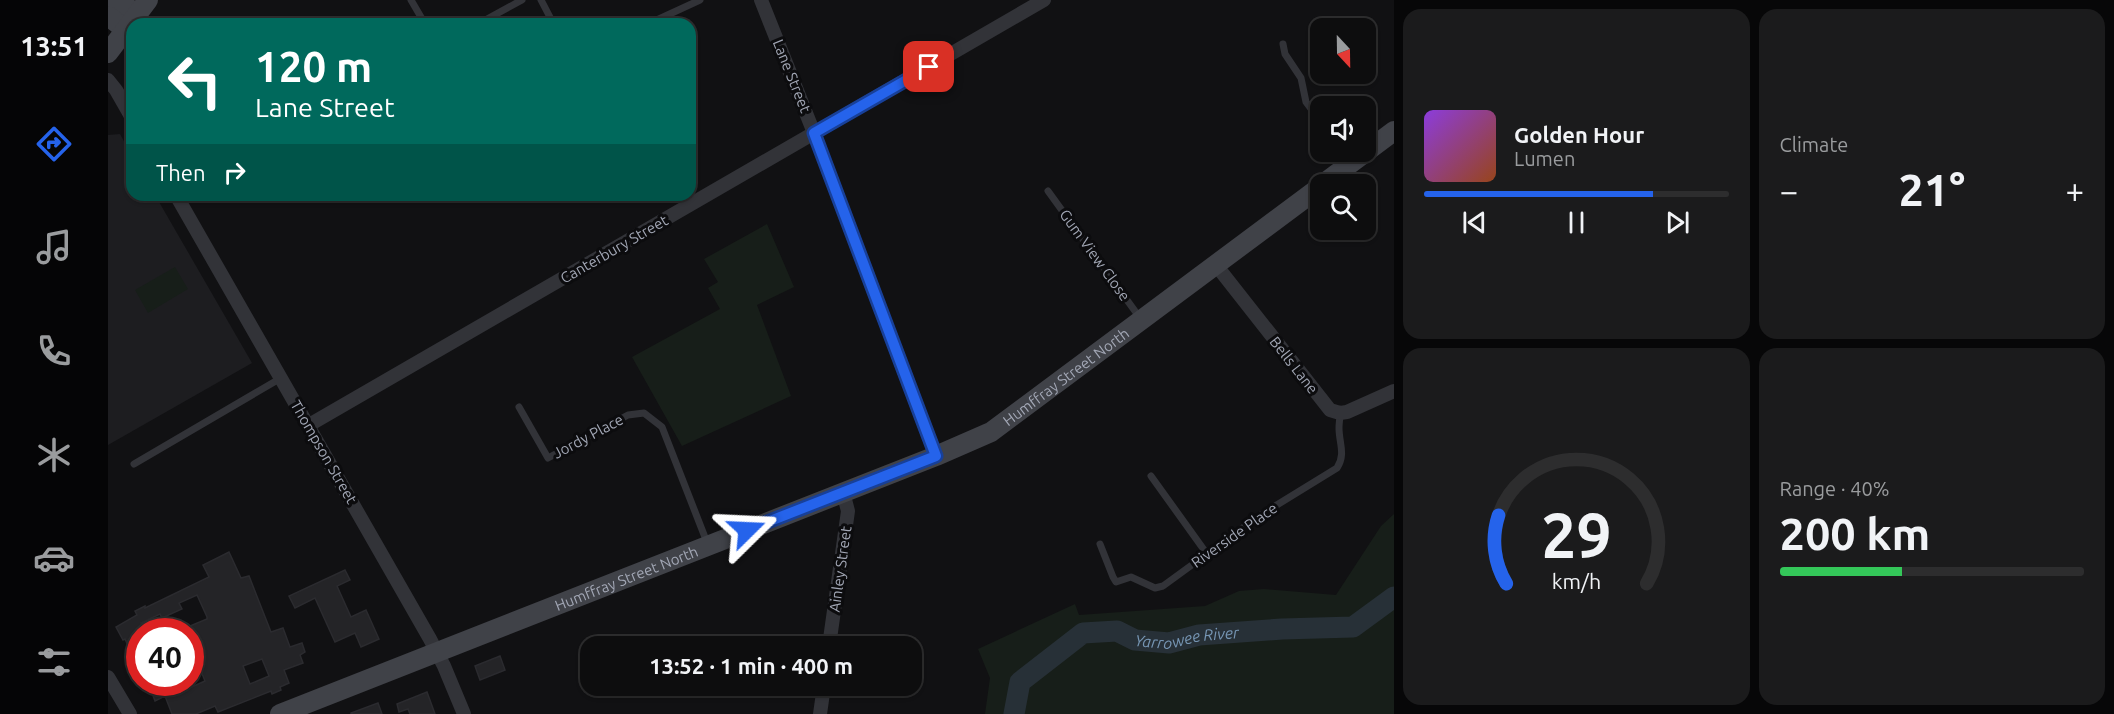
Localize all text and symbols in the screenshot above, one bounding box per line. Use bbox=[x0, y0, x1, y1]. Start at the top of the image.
north arrow bbox=[1310, 18, 1376, 84]
map controls bbox=[1310, 18, 1376, 240]
text: 13:51 bbox=[20, 31, 88, 61]
street label: Lane Street bbox=[770, 37, 814, 115]
pin bbox=[903, 41, 954, 92]
icon: left bbox=[156, 42, 234, 120]
text: 120 m bbox=[255, 43, 372, 90]
icon: arrive bbox=[912, 50, 945, 83]
text: Lane Street bbox=[255, 92, 395, 122]
button: sound bbox=[1310, 96, 1376, 162]
text: Golden Hour bbox=[1514, 122, 1644, 147]
icon: directions bbox=[33, 123, 75, 165]
text: Climate bbox=[1780, 133, 1848, 156]
text: Lumen bbox=[1514, 147, 1575, 170]
icon: right bbox=[218, 156, 251, 189]
text: Then bbox=[156, 160, 206, 185]
text: 21° bbox=[1898, 164, 1965, 215]
text: − bbox=[1780, 172, 1798, 209]
text: + bbox=[2065, 172, 2084, 209]
button: search bbox=[1310, 174, 1376, 240]
street label: Gum View Close bbox=[1056, 206, 1134, 304]
icon: previous bbox=[1458, 206, 1491, 239]
icon: pause bbox=[1560, 206, 1593, 239]
icon: next bbox=[1661, 206, 1694, 239]
street label: Canterbury Street bbox=[557, 211, 671, 287]
icon: music bbox=[33, 226, 75, 268]
street label: Humffray Street North bbox=[999, 324, 1132, 429]
icon: phone bbox=[33, 330, 75, 372]
street label: Bells Lane bbox=[1266, 333, 1322, 397]
street label: Thompson Street bbox=[287, 397, 361, 507]
street label: Jordy Place bbox=[550, 410, 626, 462]
icon: climate bbox=[33, 434, 75, 476]
text: Range · 40% bbox=[1780, 477, 1890, 500]
position arrow bbox=[715, 498, 779, 562]
street label: Riverside Place bbox=[1188, 499, 1280, 571]
text: 29 bbox=[1541, 500, 1611, 570]
text: 200 km bbox=[1780, 508, 1930, 559]
street label: Ainley Street bbox=[826, 525, 854, 613]
icon: car bbox=[33, 537, 75, 579]
street label: Humffray Street North bbox=[552, 542, 700, 614]
text: km/h bbox=[1551, 569, 1601, 593]
speed limit sign: 40 bbox=[126, 618, 204, 696]
water label: Yarrowee River bbox=[1134, 623, 1240, 652]
icon: filters bbox=[33, 641, 75, 683]
text: 13:52 · 1 min · 400 m bbox=[649, 653, 853, 678]

